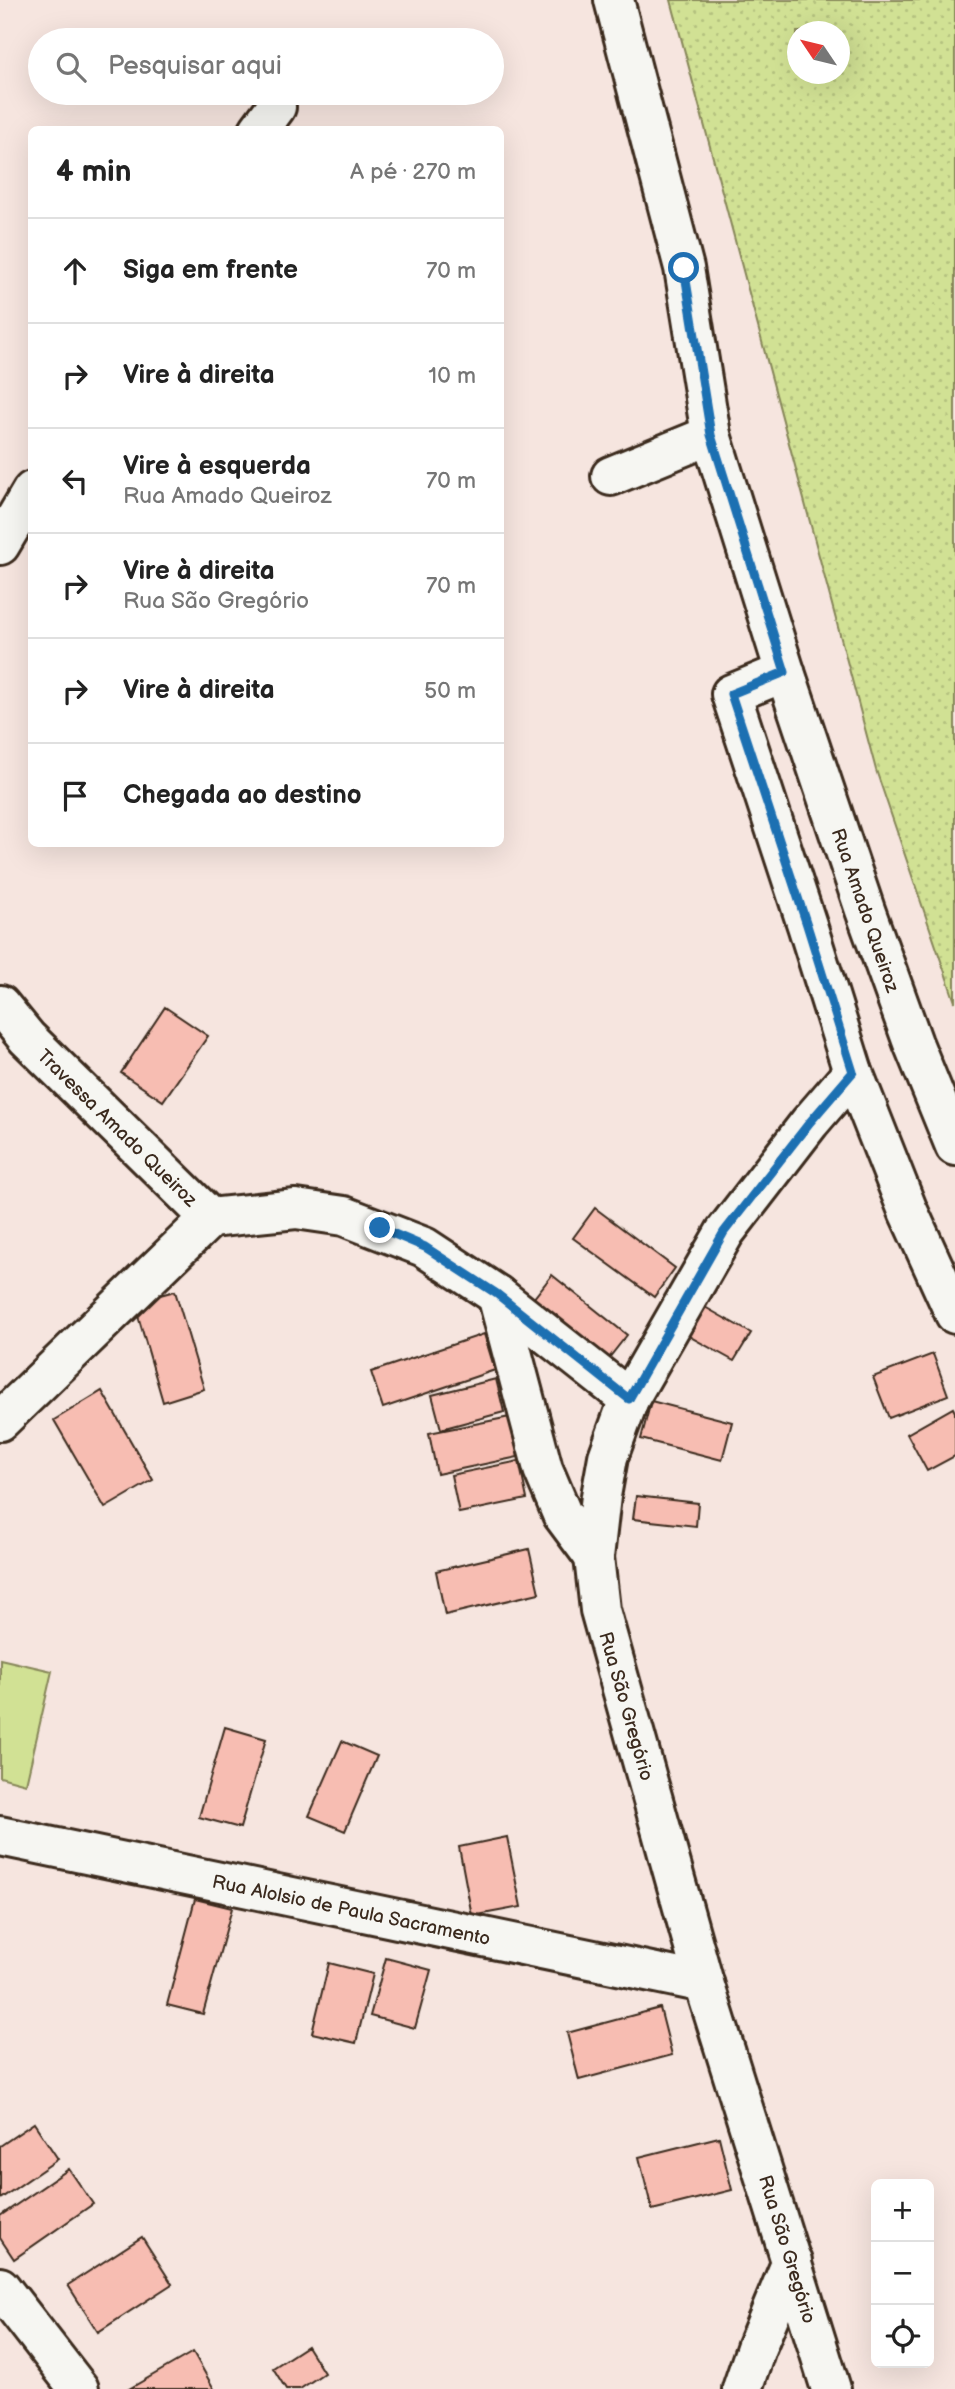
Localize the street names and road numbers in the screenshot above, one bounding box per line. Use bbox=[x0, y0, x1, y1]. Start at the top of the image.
street label: Rua Amado Queiroz bbox=[826, 825, 904, 996]
street label: Travessa Amado Queiroz bbox=[32, 1045, 202, 1213]
street label: Rua São Gregório bbox=[593, 1629, 658, 1784]
street label: Rua Alolsio de Paula Sacramento bbox=[210, 1871, 492, 1951]
street label: Rua São Gregório bbox=[753, 2173, 820, 2326]

